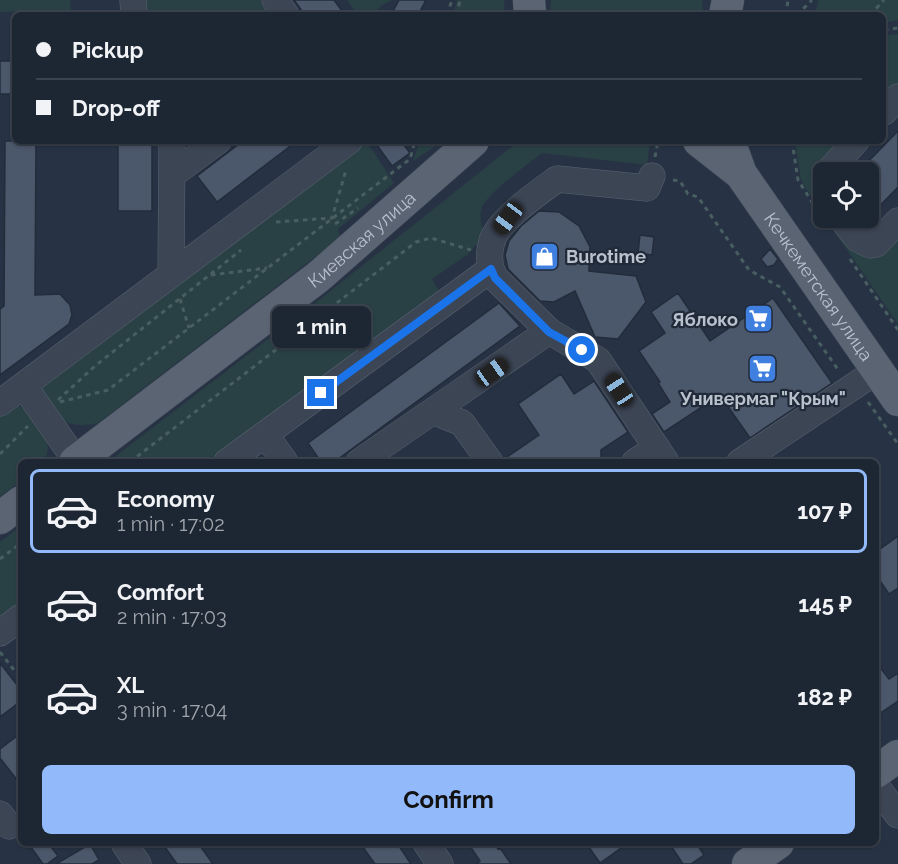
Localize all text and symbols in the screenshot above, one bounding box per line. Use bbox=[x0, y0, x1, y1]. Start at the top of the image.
text: Pickup bbox=[72, 37, 144, 63]
text: Drop-off bbox=[72, 95, 160, 121]
map controls bbox=[813, 162, 879, 228]
button: locate bbox=[813, 162, 879, 228]
street label: Киевская улица bbox=[303, 186, 419, 292]
car bbox=[490, 198, 526, 238]
street label: Кечкеметская улица bbox=[760, 208, 878, 364]
shop icon: Burotime bbox=[529, 240, 561, 272]
place label: Burotime bbox=[566, 246, 646, 267]
supermarket icon: Яблоко bbox=[743, 303, 775, 335]
callout: 1 min bbox=[272, 306, 370, 348]
place label: Яблоко bbox=[672, 309, 738, 330]
text: 1 min bbox=[296, 315, 347, 339]
route start bbox=[568, 336, 595, 363]
supermarket icon: Универмаг "Крым" bbox=[747, 353, 779, 385]
car bbox=[472, 354, 512, 390]
car bbox=[602, 370, 636, 410]
route end bbox=[307, 379, 334, 406]
place label: Универмаг "Крым" bbox=[679, 388, 846, 409]
icon: car bbox=[45, 484, 99, 538]
text: Economy bbox=[117, 486, 215, 512]
text: 107 ₽ bbox=[797, 498, 852, 524]
text: 1 min · 17:02 bbox=[117, 512, 225, 536]
icon: car bbox=[45, 577, 99, 631]
text: Comfort bbox=[117, 579, 204, 605]
text: 145 ₽ bbox=[798, 591, 852, 617]
text: 2 min · 17:03 bbox=[117, 605, 227, 629]
icon: car bbox=[45, 670, 99, 724]
text: XL bbox=[117, 672, 144, 698]
text: 182 ₽ bbox=[797, 684, 852, 710]
text: 3 min · 17:04 bbox=[117, 698, 227, 722]
button: Confirm bbox=[42, 765, 855, 834]

